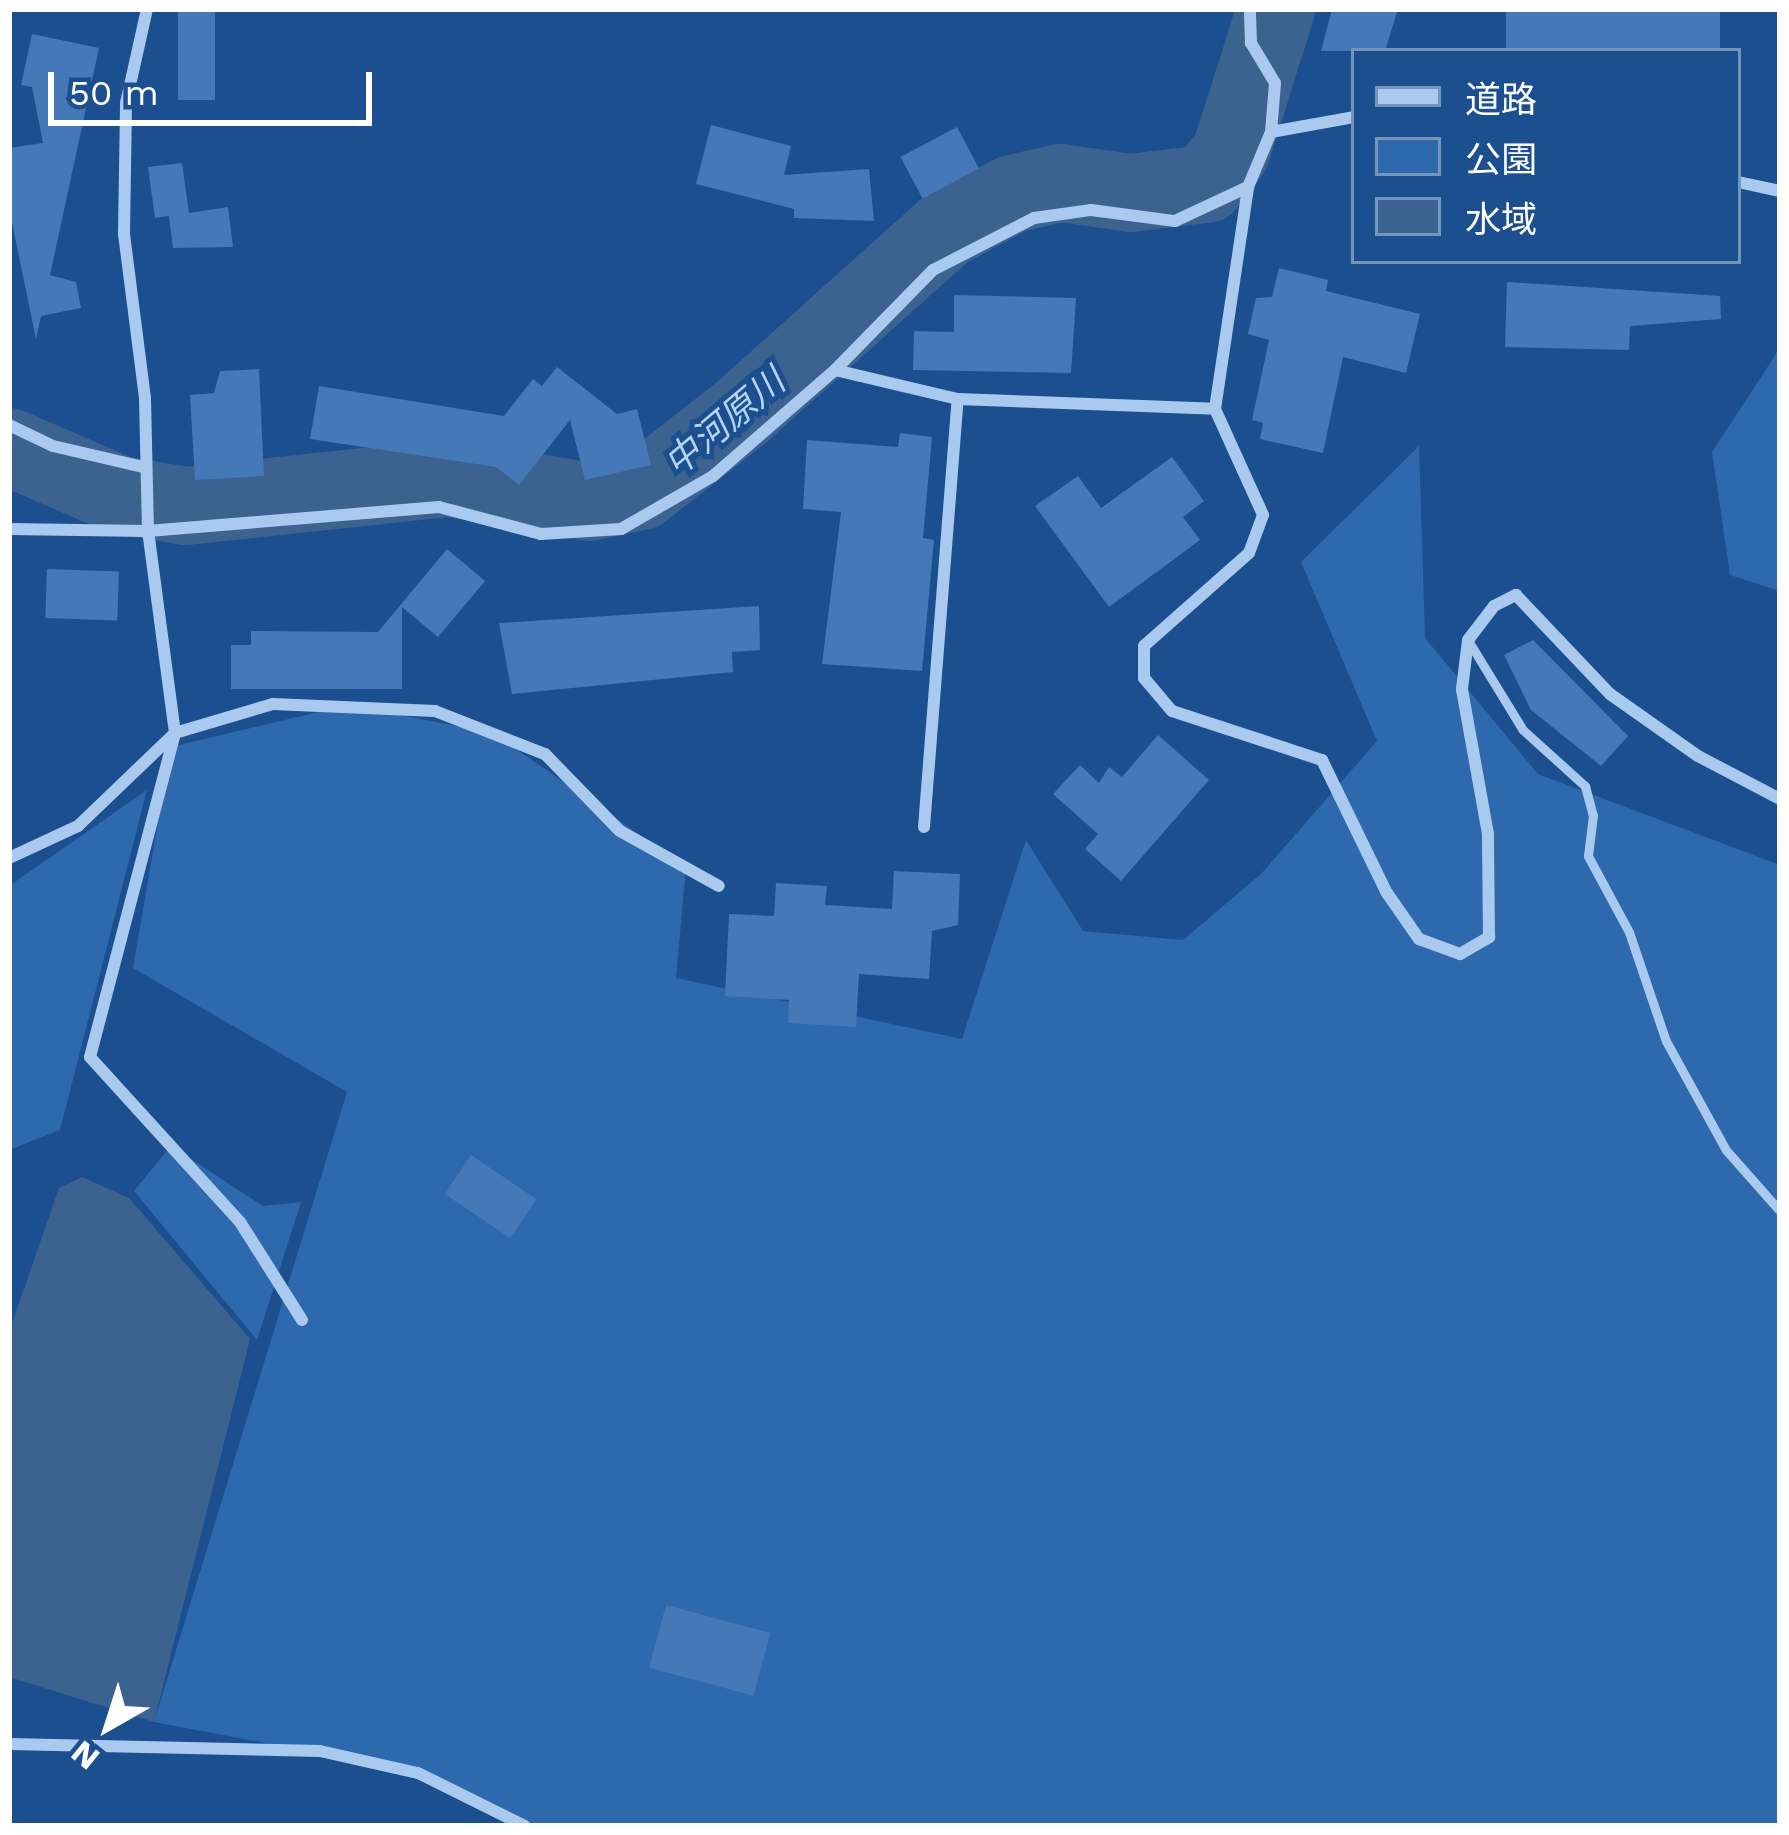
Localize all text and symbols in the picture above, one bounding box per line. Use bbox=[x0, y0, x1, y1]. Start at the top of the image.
scale bar bbox=[54, 48, 378, 122]
legend bbox=[1351, 48, 1741, 264]
text: 50 m bbox=[69, 72, 159, 114]
text: 道路 bbox=[1465, 79, 1537, 121]
text: 公園 bbox=[1465, 139, 1537, 181]
text: 水域 bbox=[1465, 199, 1537, 241]
water label: 中河原川 bbox=[656, 360, 794, 486]
north arrow bbox=[48, 1667, 168, 1787]
text: N bbox=[63, 1733, 107, 1778]

